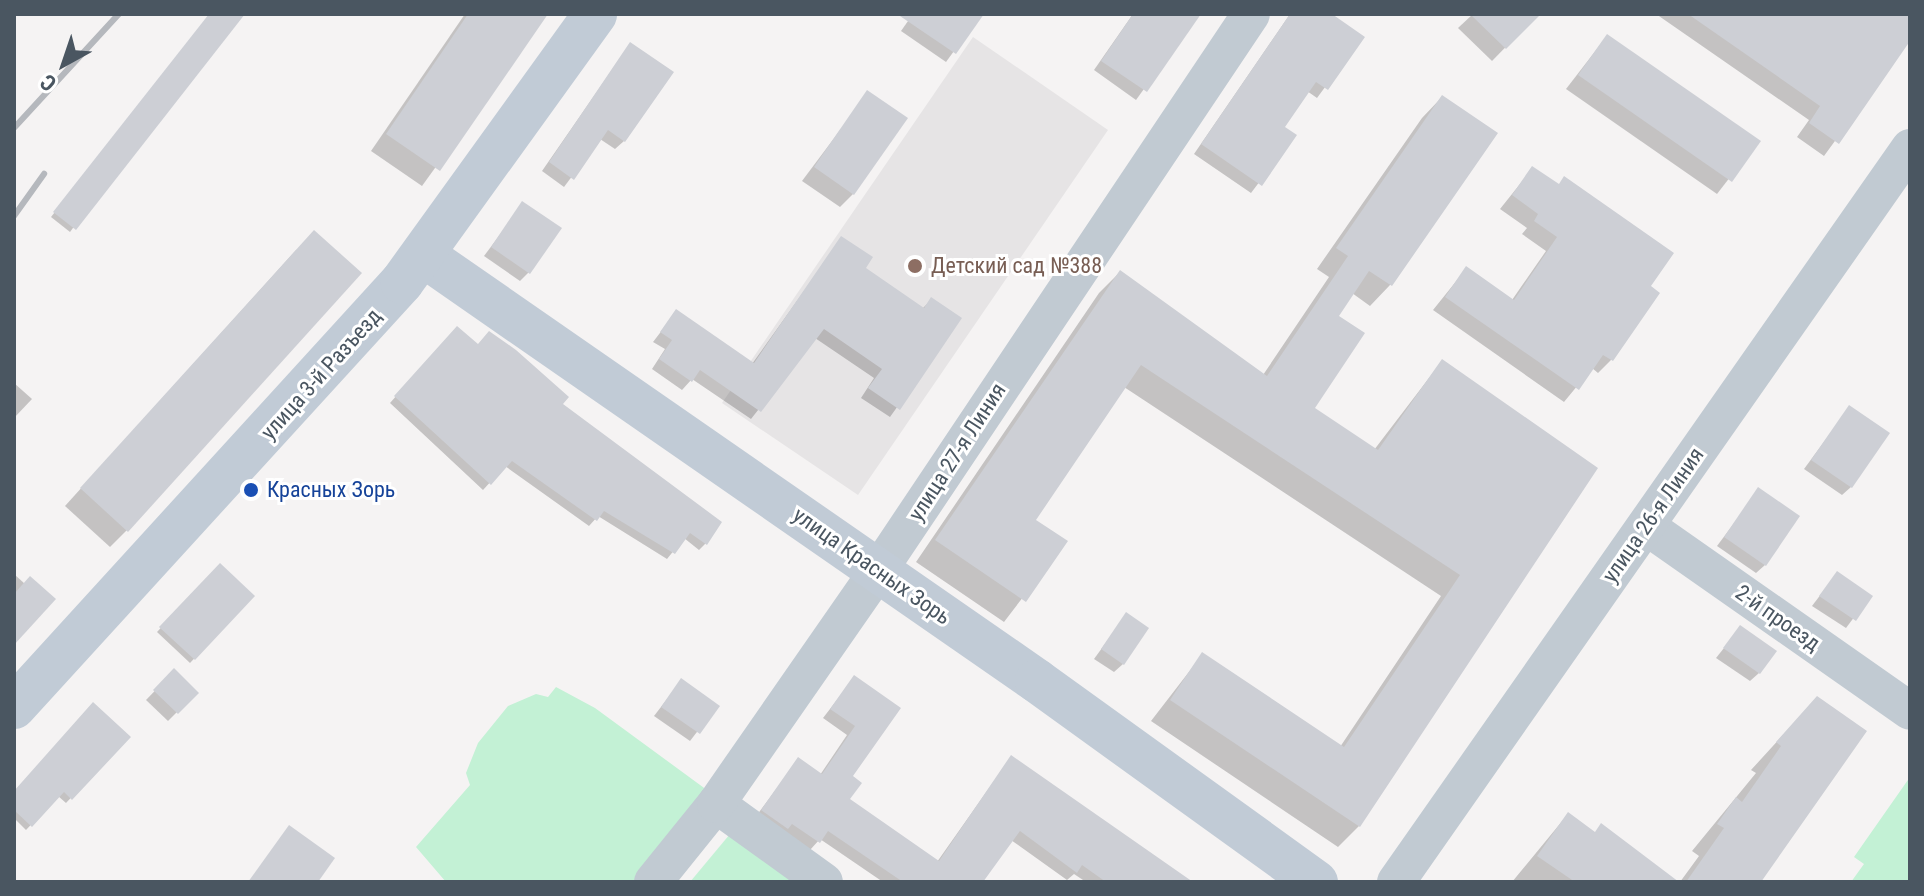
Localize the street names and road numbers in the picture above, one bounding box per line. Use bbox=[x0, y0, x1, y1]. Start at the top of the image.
street label: улица 3-й Разъезд bbox=[255, 303, 387, 445]
street label: улица 27-я Линия bbox=[903, 378, 1011, 526]
street label: улица 26-я Линия bbox=[1597, 442, 1709, 588]
street label: улица Красных Зорь bbox=[788, 502, 956, 630]
street label: 2-й проезд bbox=[1730, 579, 1826, 657]

